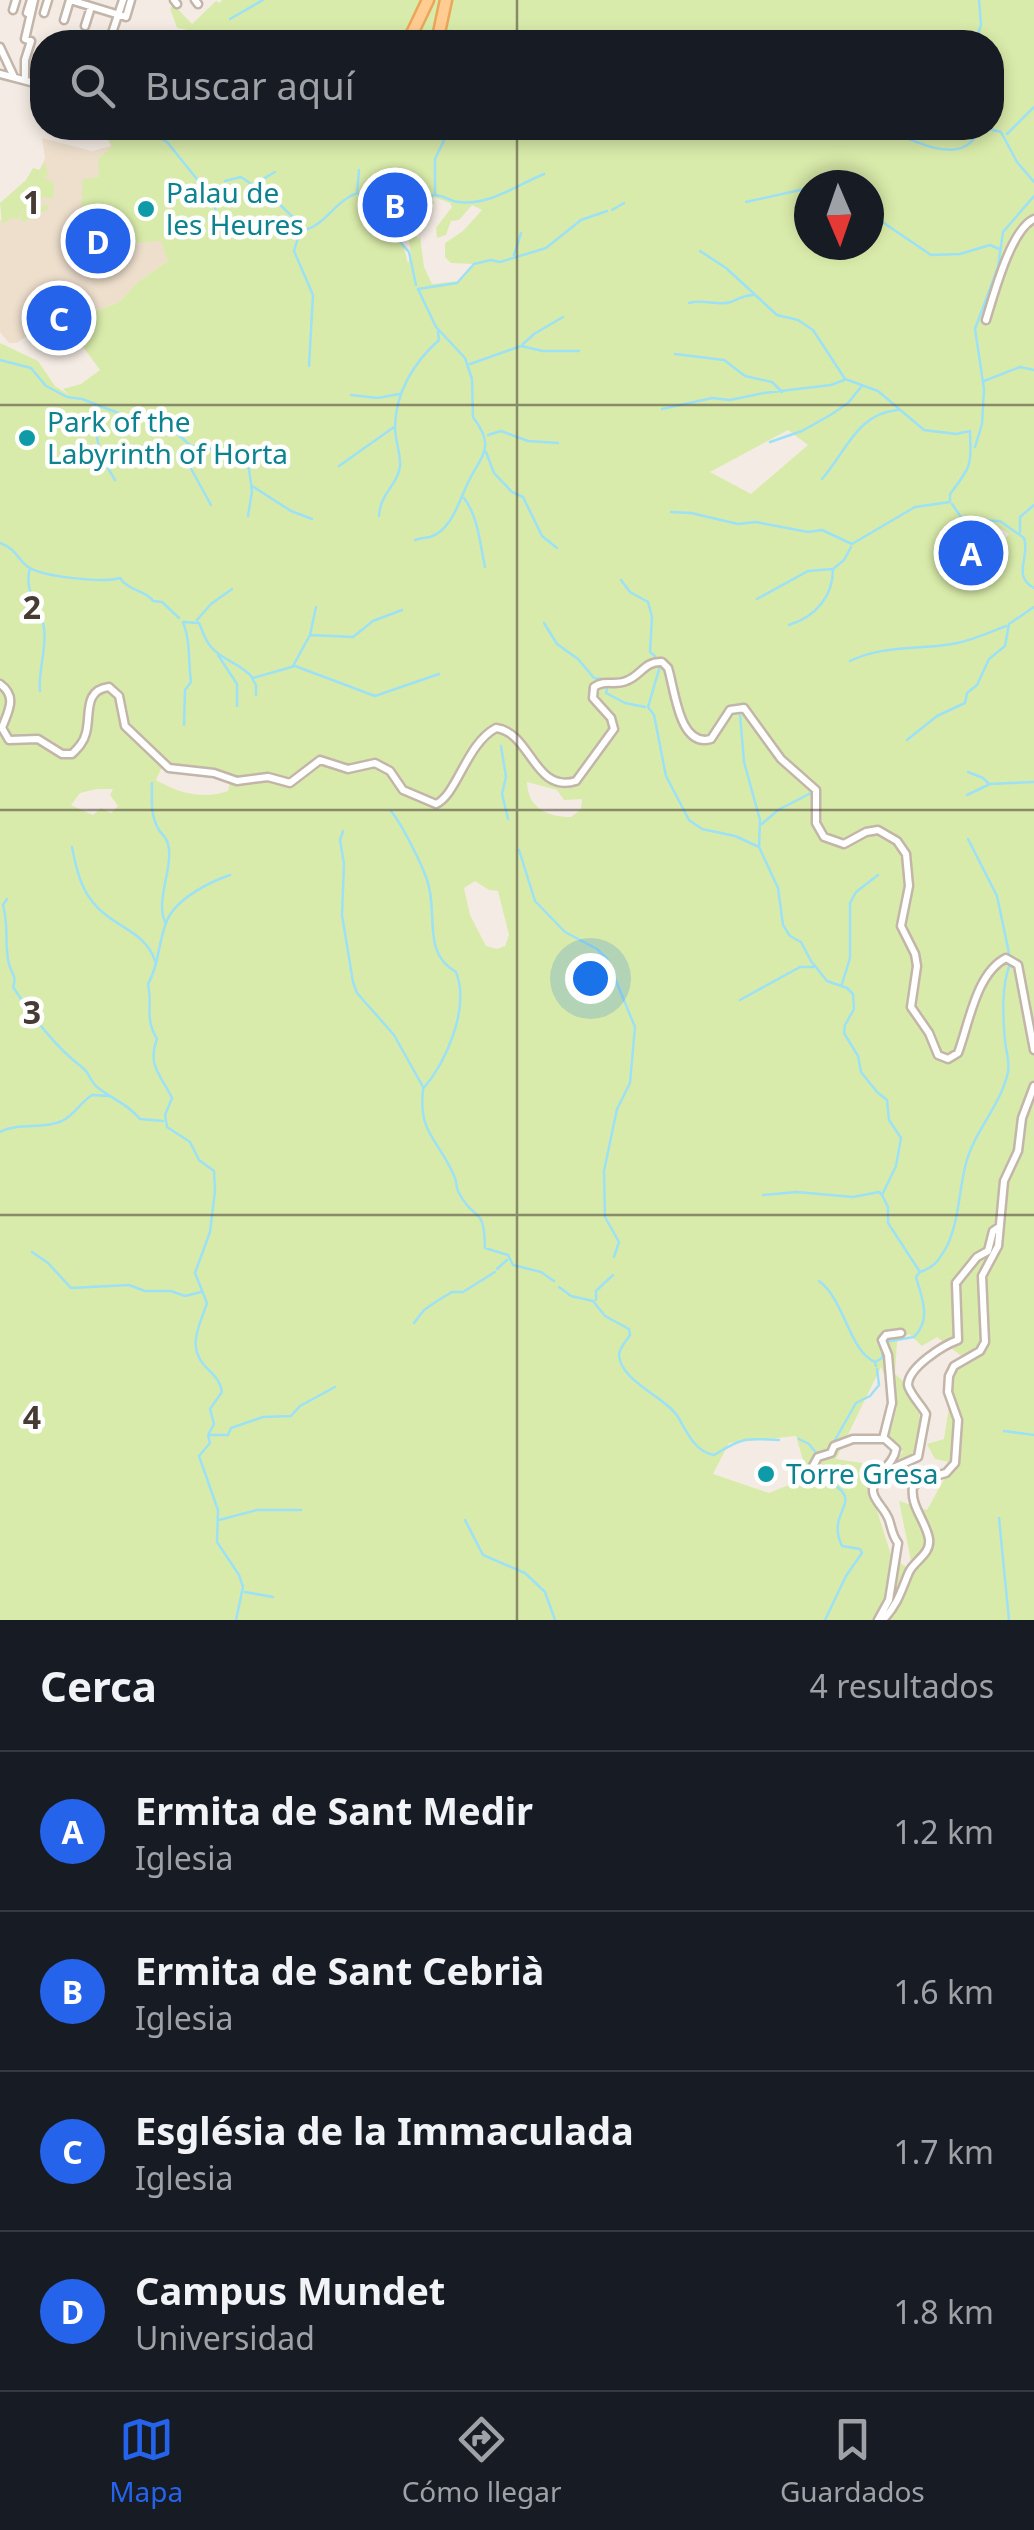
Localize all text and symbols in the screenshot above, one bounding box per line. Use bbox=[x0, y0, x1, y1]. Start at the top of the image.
search box bbox=[30, 30, 1004, 140]
icon: search bbox=[65, 58, 120, 113]
text: Buscar aquí bbox=[145, 59, 355, 111]
pin: B bbox=[362, 168, 428, 242]
north arrow bbox=[794, 170, 884, 260]
place label: Palau de les Heures bbox=[166, 173, 304, 243]
text: 1 bbox=[23, 180, 41, 223]
marker: Palau de les Heures bbox=[135, 198, 157, 220]
pin: D bbox=[66, 204, 130, 278]
pin: C bbox=[27, 280, 92, 356]
place label: Park of the Labyrinth of Horta bbox=[47, 402, 288, 472]
marker: Park of the Labyrinth of Horta bbox=[16, 427, 38, 449]
pin: A bbox=[938, 516, 1004, 590]
text: 2 bbox=[23, 585, 41, 628]
your location bbox=[565, 953, 616, 1004]
text: 3 bbox=[23, 990, 41, 1033]
text: 4 bbox=[23, 1395, 41, 1438]
place label: Torre Gresa bbox=[786, 1454, 939, 1492]
marker: Torre Gresa bbox=[755, 1463, 777, 1485]
text: Cerca bbox=[40, 1657, 157, 1714]
text: 4 resultados bbox=[810, 1664, 994, 1707]
text: Ermita de Sant Medir bbox=[135, 1784, 533, 1836]
text: A bbox=[61, 1810, 84, 1853]
text: 1.2 km bbox=[893, 1810, 994, 1853]
text: Iglesia bbox=[135, 1836, 233, 1879]
text: Ermita de Sant Cebrià bbox=[135, 1944, 544, 1996]
text: B bbox=[62, 1970, 83, 2013]
text: 1.6 km bbox=[893, 1970, 994, 2013]
text: Iglesia bbox=[135, 1996, 233, 2039]
text: Església de la Immaculada bbox=[135, 2104, 634, 2156]
text: C bbox=[62, 2130, 83, 2173]
text: 1.7 km bbox=[893, 2130, 994, 2173]
text: Iglesia bbox=[135, 2156, 233, 2199]
text: Campus Mundet bbox=[135, 2264, 445, 2316]
text: D bbox=[61, 2290, 84, 2333]
text: 1.8 km bbox=[893, 2290, 994, 2333]
text: Universidad bbox=[135, 2316, 315, 2359]
tab: Mapa bbox=[109, 2412, 183, 2510]
tab: Cómo llegar bbox=[402, 2412, 561, 2510]
tab: Guardados bbox=[780, 2412, 925, 2510]

